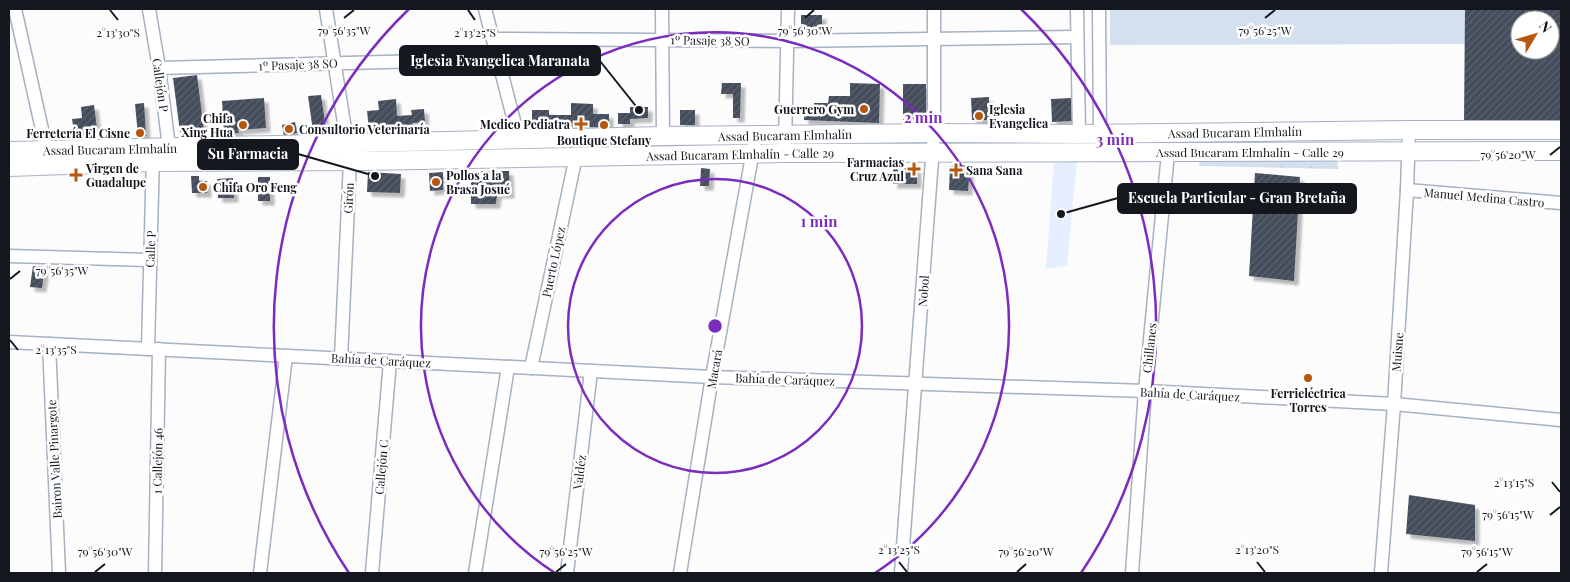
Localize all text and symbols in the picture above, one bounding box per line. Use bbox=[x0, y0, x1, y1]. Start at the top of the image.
north arrow bbox=[1510, 10, 1560, 60]
text: N bbox=[1535, 17, 1556, 37]
text: 79°56'35"W bbox=[318, 22, 370, 38]
text: 79°56'30"W bbox=[778, 22, 833, 38]
text: 79°56'25"W bbox=[1238, 22, 1292, 38]
text: 2°13'30"S bbox=[96, 24, 140, 40]
text: 2°13'25"S bbox=[454, 24, 496, 40]
street label: 1º Pasaje 38 SO bbox=[670, 31, 750, 49]
callout: Iglesia Evangelica Maranata bbox=[400, 46, 600, 75]
text: Iglesia Evangelica Maranata bbox=[410, 51, 591, 70]
street label: 1º Pasaje 38 SO bbox=[258, 55, 338, 73]
street label: Callejón P bbox=[149, 57, 173, 113]
place label: Guerrero Gym bbox=[774, 101, 854, 117]
place label: Iglesia Evangelica bbox=[989, 101, 1049, 131]
marker: Guerrero Gym bbox=[858, 103, 870, 115]
text: 2 min bbox=[904, 107, 943, 127]
place label: Chifa Xing Hua bbox=[181, 110, 234, 140]
marker: Iglesia Evangelica bbox=[973, 110, 985, 122]
place label: Medico Pediatra bbox=[480, 116, 571, 132]
marker: Medico Pediatra bbox=[574, 117, 588, 131]
marker: Chifa Xing Hua bbox=[237, 119, 249, 131]
marker: Boutique Stefany bbox=[598, 119, 610, 131]
place label: Consultorio Veterinaría bbox=[299, 121, 430, 137]
marker: Consultorio Veterinaría bbox=[283, 123, 295, 135]
street label: Assad Bucaram Elmhalín bbox=[1167, 123, 1302, 141]
place label: Ferretería El Cisne bbox=[26, 125, 130, 141]
street label: Assad Bucaram Elmhalín bbox=[717, 126, 852, 144]
marker: Ferretería El Cisne bbox=[134, 127, 146, 139]
text: 3 min bbox=[1096, 129, 1135, 149]
place label: Boutique Stefany bbox=[557, 132, 652, 148]
street label: Assad Bucaram Elmhalín bbox=[42, 140, 177, 158]
callout: Su Farmacia bbox=[198, 140, 298, 169]
text: Su Farmacia bbox=[208, 144, 289, 163]
street label: Assad Bucaram Elmhalín - Calle 29 bbox=[645, 144, 834, 164]
street label: Assad Bucaram Elmhalín - Calle 29 bbox=[1155, 144, 1344, 160]
text: 79°56'20"W bbox=[1480, 146, 1536, 162]
place label: Farmacias Cruz Azul bbox=[847, 154, 904, 184]
place label: Virgen de Guadalupe bbox=[85, 160, 146, 190]
place label: Sana Sana bbox=[966, 162, 1023, 178]
marker: Farmacias Cruz Azul bbox=[908, 163, 920, 175]
marker: Sana Sana bbox=[950, 164, 962, 176]
place label: Pollos a la Brasa Josué bbox=[446, 167, 510, 197]
marker: Virgen de Guadalupe bbox=[70, 169, 82, 181]
marker: Pollos a la Brasa Josué bbox=[430, 176, 442, 188]
place label: Chifa Oro Feng bbox=[213, 179, 297, 195]
marker: Chifa Oro Feng bbox=[197, 181, 209, 193]
street label: Girón bbox=[339, 182, 357, 214]
callout: Escuela Particular - Gran Bretaña bbox=[1118, 184, 1356, 213]
street label: Manuel Medina Castro bbox=[1423, 184, 1546, 210]
text: Escuela Particular - Gran Bretaña bbox=[1128, 188, 1347, 207]
text: 1 min bbox=[801, 211, 838, 231]
street label: Puerto López bbox=[538, 225, 568, 299]
street label: Calle P bbox=[141, 230, 159, 268]
text: 79°56'35"W bbox=[36, 262, 88, 278]
street label: Nobol bbox=[914, 274, 932, 307]
centre of rings bbox=[706, 317, 724, 335]
street label: Chillanes bbox=[1138, 322, 1160, 374]
street label: Muisne bbox=[1388, 332, 1406, 372]
text: 2°13'35"S bbox=[35, 341, 77, 357]
street label: Macará bbox=[703, 348, 725, 390]
street label: Bahía de Caráquez bbox=[331, 349, 432, 371]
street label: Bahía de Caráquez bbox=[735, 369, 836, 389]
marker: Ferrieléctrica Torres bbox=[1302, 372, 1314, 384]
street label: Bahía de Caráquez bbox=[1140, 383, 1241, 405]
place label: Ferrieléctrica Torres bbox=[1270, 385, 1346, 415]
street label: Bairon Valle Pinargote bbox=[43, 399, 65, 519]
street label: 1 Callejón 46 bbox=[148, 428, 166, 494]
street label: Callejón C bbox=[371, 439, 391, 495]
street label: Valdéz bbox=[569, 453, 589, 491]
text: 2°13'15"S bbox=[1494, 474, 1534, 490]
text: 79°56'15"W bbox=[1482, 506, 1534, 522]
text: 2°13'25"S bbox=[878, 541, 920, 557]
text: 2°13'20"S bbox=[1235, 541, 1279, 557]
text: 79°56'30"W bbox=[78, 543, 133, 559]
text: 79°56'25"W bbox=[539, 543, 593, 559]
text: 79°56'20"W bbox=[998, 543, 1054, 559]
text: 79°56'15"W bbox=[1461, 543, 1513, 559]

